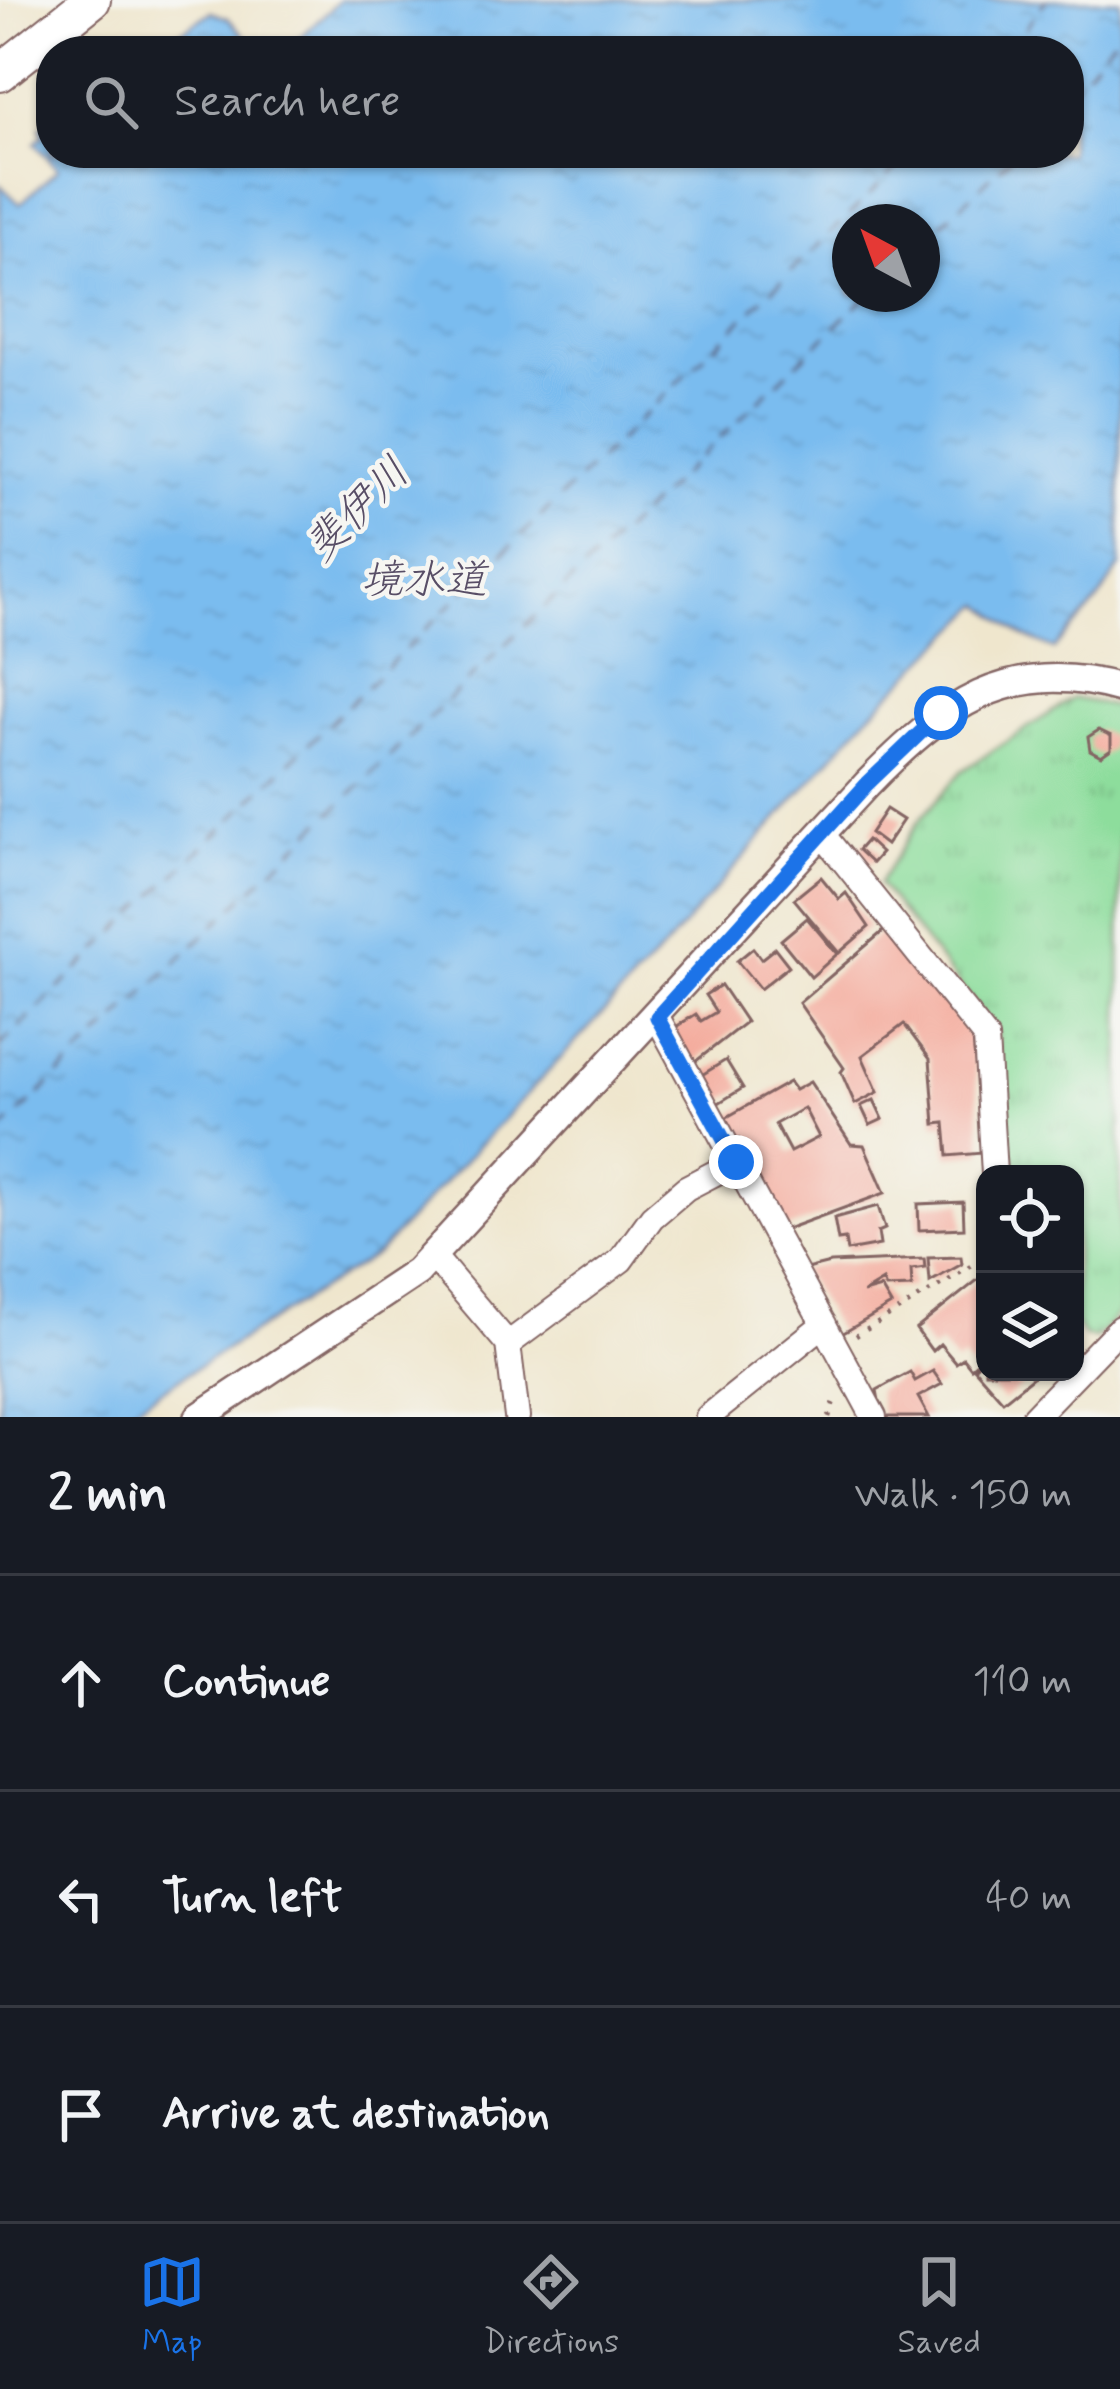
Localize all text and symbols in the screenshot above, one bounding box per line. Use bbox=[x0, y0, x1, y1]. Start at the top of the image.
search box bbox=[36, 36, 1084, 168]
icon: search bbox=[78, 69, 144, 135]
text: Search here bbox=[174, 73, 401, 132]
north arrow bbox=[832, 204, 940, 312]
water label: 斐伊川 bbox=[294, 446, 422, 574]
water label: 境水道 bbox=[361, 554, 490, 609]
route start bbox=[914, 686, 968, 740]
route end bbox=[709, 1135, 763, 1189]
map controls bbox=[976, 1165, 1084, 1381]
button: locate bbox=[976, 1165, 1084, 1273]
button: layers bbox=[976, 1273, 1084, 1381]
text: 2 min bbox=[48, 1462, 168, 1528]
text: Walk · 150 m bbox=[854, 1470, 1072, 1521]
icon: ahead bbox=[48, 1650, 114, 1716]
text: Continue bbox=[162, 1653, 330, 1712]
text: 110 m bbox=[973, 1657, 1072, 1708]
icon: left bbox=[48, 1866, 114, 1932]
text: Turn left bbox=[162, 1869, 342, 1928]
text: 40 m bbox=[985, 1873, 1072, 1924]
icon: arrive bbox=[48, 2082, 114, 2148]
text: Arrive at destination bbox=[162, 2085, 550, 2144]
tab: Map bbox=[139, 2249, 205, 2365]
tab: Directions bbox=[483, 2249, 619, 2365]
tab: Saved bbox=[897, 2249, 981, 2365]

